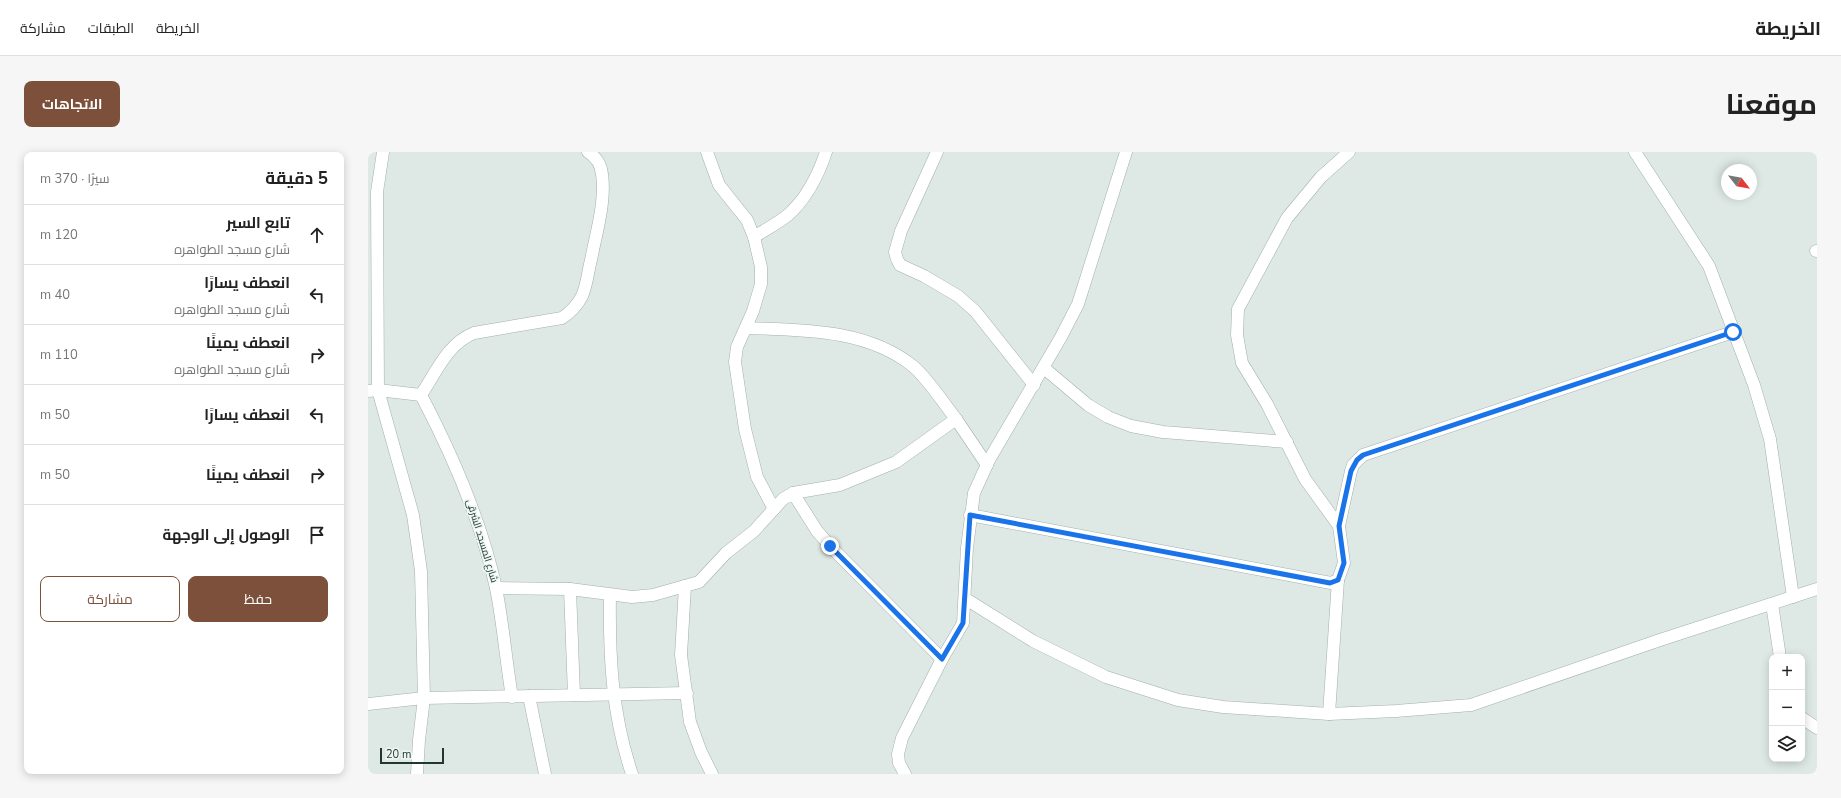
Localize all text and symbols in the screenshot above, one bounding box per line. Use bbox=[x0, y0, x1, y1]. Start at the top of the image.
text: الخريطة bbox=[1755, 16, 1821, 42]
text: مشاركة bbox=[20, 19, 66, 38]
text: الطبقات bbox=[88, 19, 134, 38]
text: الخريطة bbox=[156, 19, 200, 38]
button: الاتجاهات bbox=[24, 81, 120, 127]
text: موقعنا bbox=[1726, 86, 1817, 124]
north arrow bbox=[1721, 164, 1757, 200]
text: 5 دقيقة bbox=[265, 167, 328, 190]
text: سيرًا · 370 m bbox=[40, 170, 110, 188]
text: تابع السير bbox=[226, 213, 290, 233]
icon: ahead bbox=[306, 224, 328, 246]
text: 120 m bbox=[40, 226, 78, 244]
text: شارع مسجد الطواهره bbox=[174, 241, 290, 259]
text: انعطف يسارًا bbox=[204, 273, 290, 293]
icon: left bbox=[306, 284, 328, 306]
text: 40 m bbox=[40, 286, 70, 304]
text: شارع مسجد الطواهره bbox=[174, 301, 290, 319]
route start bbox=[1724, 323, 1742, 341]
text: انعطف يمينًا bbox=[206, 333, 290, 353]
icon: right bbox=[306, 344, 328, 366]
text: 110 m bbox=[40, 346, 78, 364]
text: شارع مسجد الطواهره bbox=[174, 361, 290, 379]
icon: left bbox=[306, 404, 328, 426]
text: انعطف يسارًا bbox=[204, 405, 290, 425]
text: 50 m bbox=[40, 406, 70, 424]
icon: right bbox=[306, 464, 328, 486]
text: انعطف يمينًا bbox=[206, 465, 290, 485]
text: 50 m bbox=[40, 466, 70, 484]
street label: شارع المسجد الشرقى bbox=[463, 498, 501, 584]
icon: arrive bbox=[306, 524, 328, 546]
text: الوصول إلى الوجهة bbox=[162, 525, 290, 545]
route end bbox=[821, 537, 839, 555]
button: مشاركة bbox=[40, 576, 180, 622]
button: حفظ bbox=[188, 576, 328, 622]
map controls bbox=[1769, 654, 1805, 762]
button: + bbox=[1769, 654, 1805, 690]
button: − bbox=[1769, 690, 1805, 726]
button: layers bbox=[1769, 726, 1805, 762]
scale bar bbox=[380, 746, 444, 765]
text: 20 m bbox=[386, 747, 411, 762]

